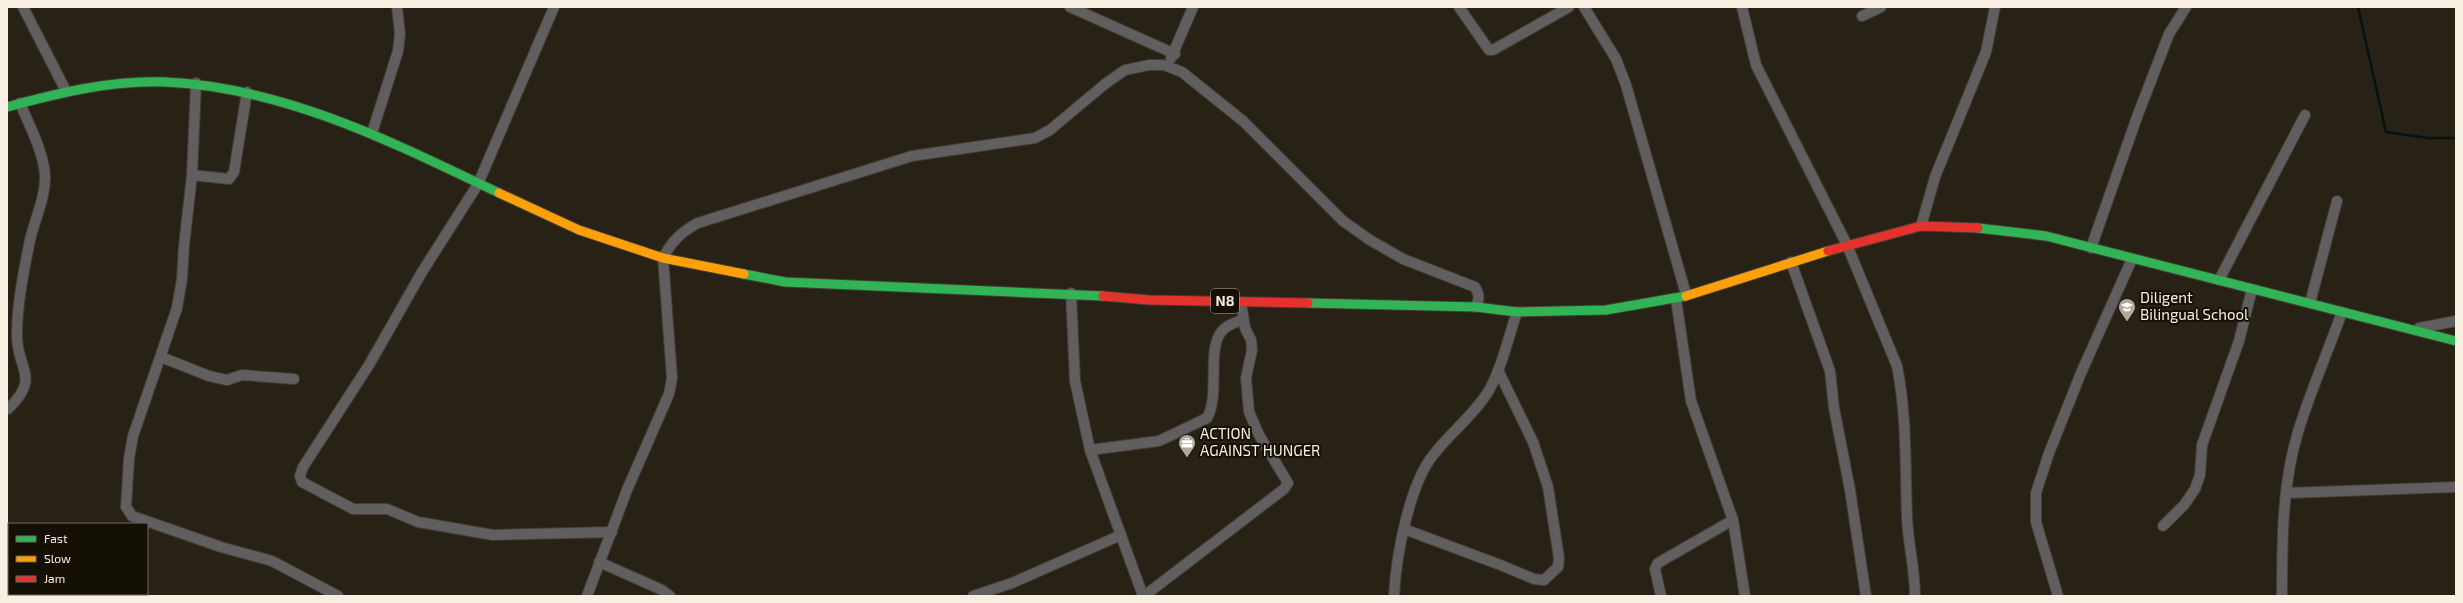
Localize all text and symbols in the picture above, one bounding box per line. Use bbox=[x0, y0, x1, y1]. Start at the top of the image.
place label: Diligent Bilingual School bbox=[2140, 288, 2249, 323]
road number: N8 bbox=[1211, 289, 1239, 313]
school or university icon: Diligent Bilingual School bbox=[2117, 297, 2137, 322]
place label: ACTION AGAINST HUNGER bbox=[1200, 424, 1320, 459]
office icon: ACTION AGAINST HUNGER bbox=[1177, 433, 1197, 458]
legend bbox=[8, 523, 148, 595]
text: Fast bbox=[44, 531, 68, 545]
text: Slow bbox=[44, 551, 71, 565]
text: Jam bbox=[44, 571, 65, 585]

